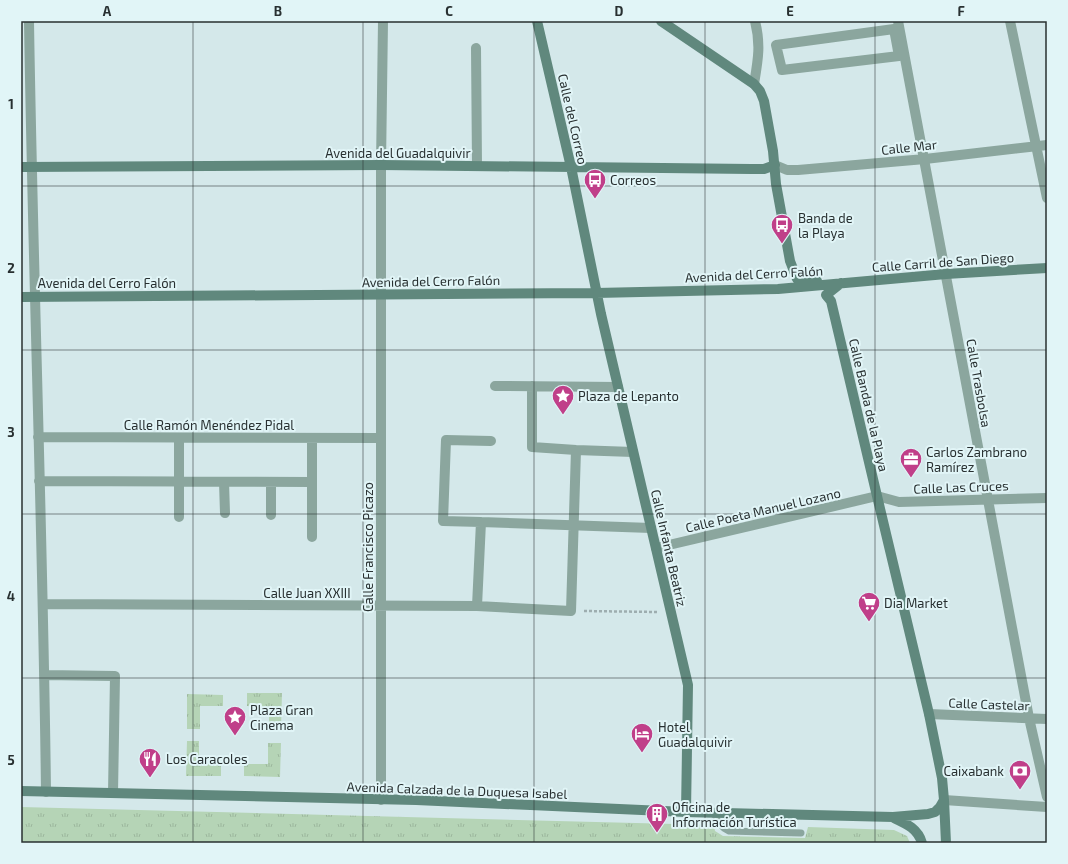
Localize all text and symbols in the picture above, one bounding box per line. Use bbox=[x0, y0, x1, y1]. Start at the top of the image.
text: A bbox=[103, 3, 112, 19]
text: B bbox=[274, 3, 282, 19]
text: C bbox=[445, 3, 453, 19]
text: D bbox=[615, 3, 624, 19]
text: E bbox=[786, 3, 794, 19]
text: F bbox=[957, 3, 965, 19]
street label: Calle del Correo bbox=[555, 72, 591, 166]
text: 1 bbox=[8, 96, 14, 112]
street label: Calle Mar bbox=[880, 136, 938, 158]
street label: Avenida del Guadalquivir bbox=[325, 145, 471, 161]
bus stop icon: Correos bbox=[582, 167, 608, 200]
place label: Correos bbox=[610, 172, 656, 188]
place label: Banda de la Playa bbox=[798, 210, 853, 241]
bus stop icon: Banda de la Playa bbox=[769, 212, 795, 245]
street label: Calle Carril de San Diego bbox=[871, 249, 1015, 275]
text: 2 bbox=[7, 260, 15, 276]
street label: Avenida del Cerro Falón bbox=[685, 262, 823, 286]
street label: Avenida del Cerro Falón bbox=[362, 272, 500, 290]
street label: Avenida del Cerro Falón bbox=[38, 275, 176, 291]
street label: Calle Banda de la Playa bbox=[846, 337, 892, 473]
street label: Calle Trasbolsa bbox=[963, 338, 995, 428]
place icon: Plaza de Lepanto bbox=[550, 383, 576, 416]
place label: Plaza de Lepanto bbox=[578, 388, 679, 404]
street label: Calle Ramón Menéndez Pidal bbox=[124, 417, 294, 433]
text: 3 bbox=[7, 424, 15, 440]
place label: Carlos Zambrano Ramírez bbox=[926, 444, 1027, 475]
office icon: Carlos Zambrano Ramírez bbox=[898, 446, 924, 479]
street label: Calle Las Cruces bbox=[913, 477, 1009, 497]
street label: Calle Francisco Picazo bbox=[360, 482, 376, 612]
street label: Calle Poeta Manuel Lozano bbox=[684, 484, 842, 536]
street label: Calle Infanta Beatriz bbox=[648, 488, 690, 608]
street label: Calle Juan XXIII bbox=[263, 585, 351, 601]
text: 4 bbox=[7, 588, 15, 604]
supermarket icon: Dia Market bbox=[856, 590, 882, 623]
place label: Dia Market bbox=[884, 595, 948, 611]
street label: Calle Castelar bbox=[948, 695, 1030, 713]
place label: Plaza Gran Cinema bbox=[250, 702, 313, 733]
place icon: Plaza Gran Cinema bbox=[222, 704, 248, 737]
place label: Hotel Guadalquivir bbox=[658, 719, 733, 750]
hotel icon: Hotel Guadalquivir bbox=[629, 721, 655, 754]
restaurant icon: Los Caracoles bbox=[137, 746, 163, 779]
place label: Los Caracoles bbox=[166, 751, 248, 767]
text: 5 bbox=[7, 752, 15, 768]
bank icon: Caixabank bbox=[1007, 758, 1033, 791]
place label: Caixabank bbox=[944, 763, 1004, 779]
street label: Avenida Calzada de la Duquesa Isabel bbox=[346, 778, 568, 802]
place label: Oficina de Información Turística bbox=[672, 799, 797, 830]
building icon: Oficina de Información Turística bbox=[644, 801, 670, 834]

